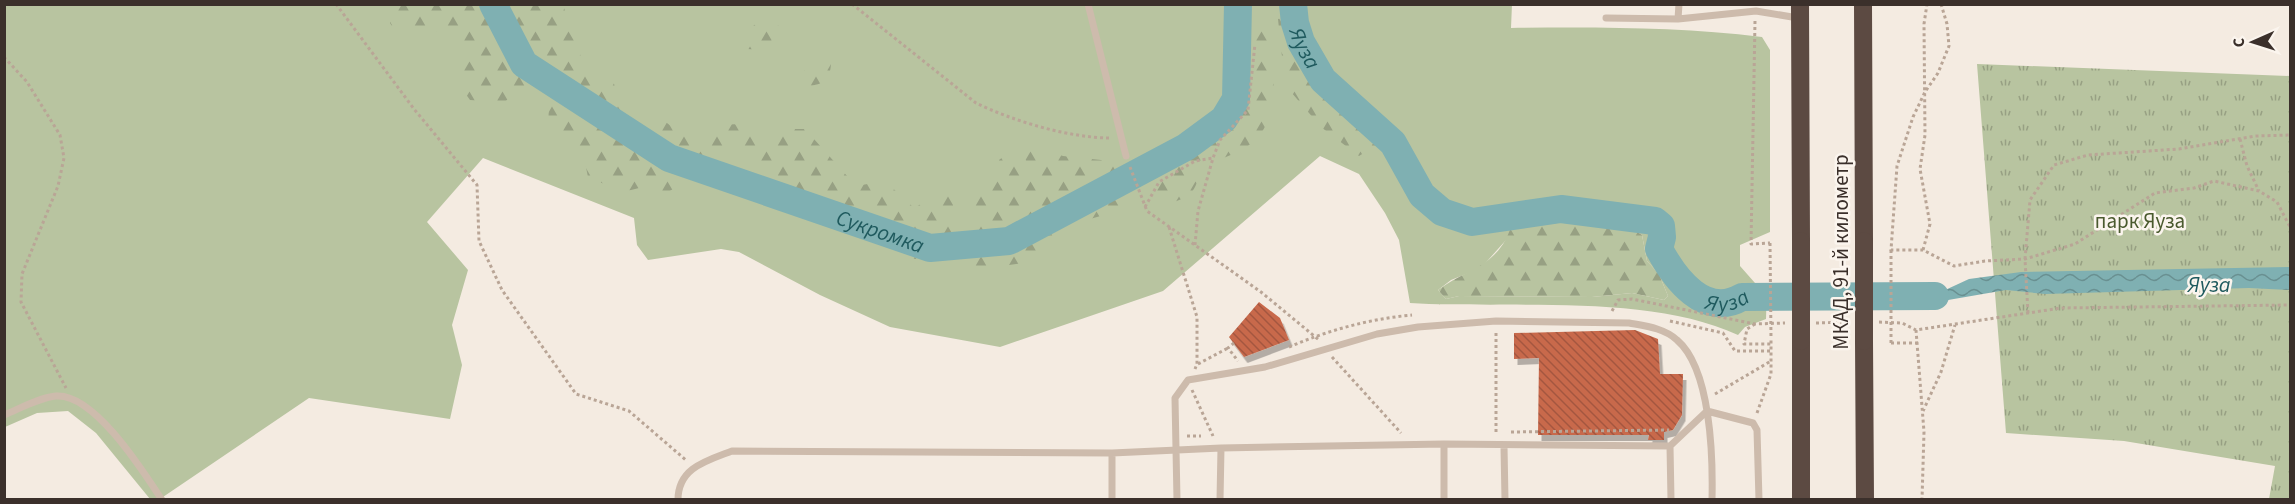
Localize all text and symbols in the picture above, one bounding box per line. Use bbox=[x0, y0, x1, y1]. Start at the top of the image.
north arrow bbox=[2223, 12, 2283, 72]
water label: Яуза bbox=[1280, 23, 1328, 75]
text: С bbox=[2228, 38, 2250, 48]
street label: МКАД, 91-й километр bbox=[1826, 154, 1856, 350]
water label: Сукромка bbox=[832, 202, 929, 262]
park label: парк Яуза bbox=[2095, 206, 2185, 236]
water label: Яуза bbox=[2186, 269, 2231, 301]
water label: Яуза bbox=[1701, 281, 1756, 321]

